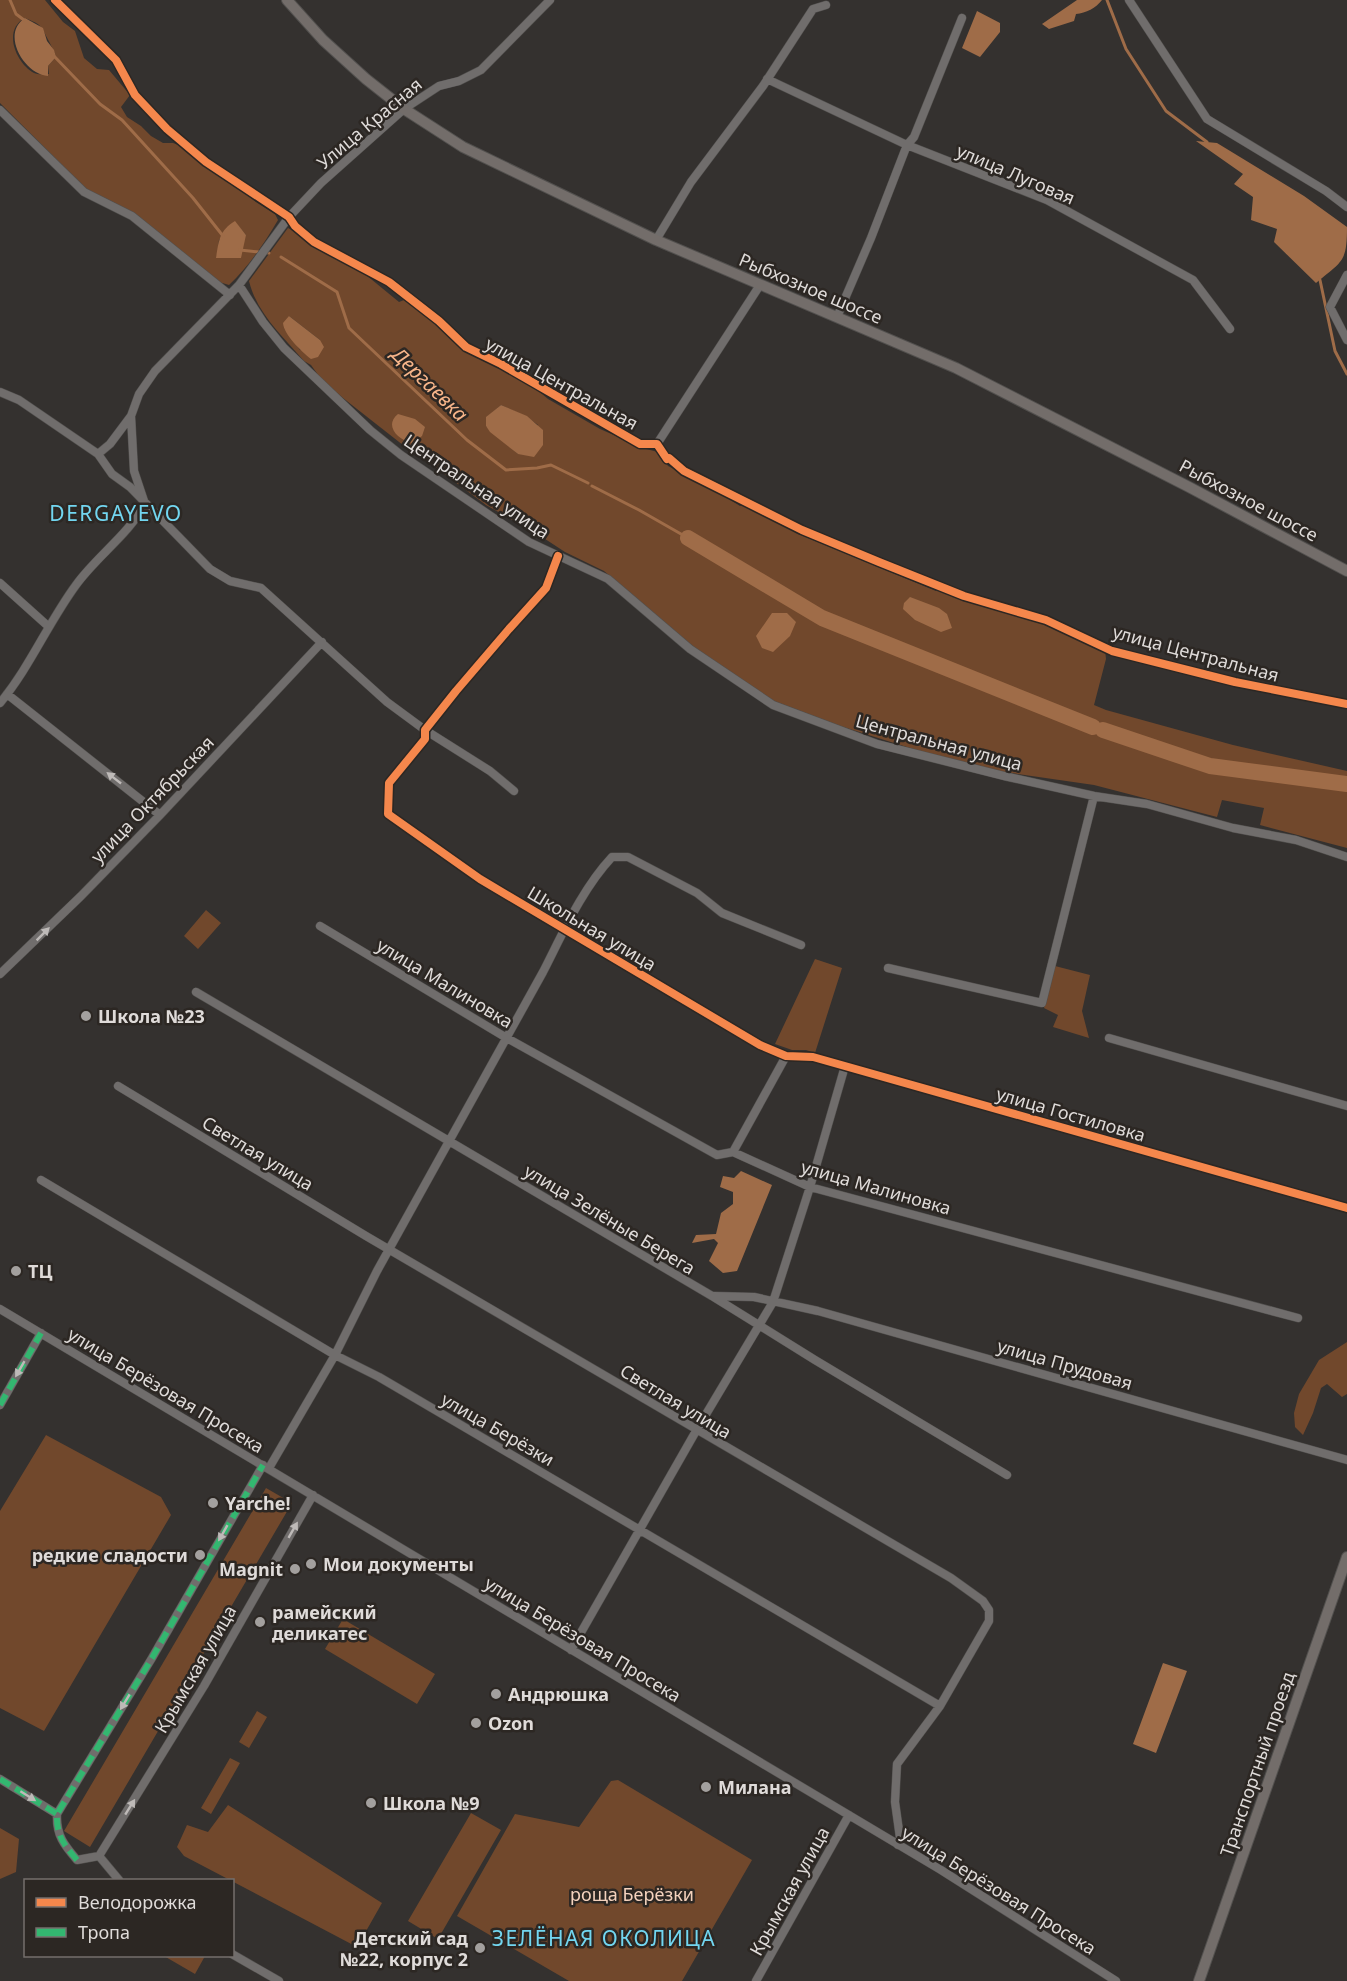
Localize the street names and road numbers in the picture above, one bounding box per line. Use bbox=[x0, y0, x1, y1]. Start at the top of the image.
street label: Улица Красная bbox=[311, 72, 427, 174]
street label: улица Луговая bbox=[953, 138, 1079, 210]
street label: Рыбхозное шоссе bbox=[736, 247, 886, 329]
street label: улица Центральная bbox=[481, 331, 643, 435]
street label: Центральная улица bbox=[399, 428, 555, 544]
street label: Рыбхозное шоссе bbox=[1176, 453, 1323, 547]
street label: улица Центральная bbox=[1110, 619, 1282, 687]
street label: Центральная улица bbox=[853, 708, 1025, 776]
street label: улица Октябрьская bbox=[85, 730, 219, 868]
street label: Школьная улица bbox=[523, 880, 661, 976]
street label: улица Малиновка bbox=[372, 933, 518, 1033]
street label: улица Гостиловка bbox=[994, 1081, 1148, 1147]
street label: Светлая улица bbox=[198, 1110, 318, 1196]
street label: улица Малиновка bbox=[798, 1154, 954, 1220]
street label: улица Зелёные Берега bbox=[520, 1158, 700, 1280]
street label: улица Берёзовая Просека bbox=[63, 1322, 269, 1458]
street label: улица Прудовая bbox=[995, 1333, 1135, 1395]
street label: Светлая улица bbox=[616, 1358, 736, 1444]
street label: улица Берёзки bbox=[437, 1387, 559, 1471]
street label: улица Берёзовая Просека bbox=[480, 1571, 686, 1707]
street label: Крымская улица bbox=[149, 1601, 241, 1737]
street label: Транспортный проезд bbox=[1214, 1668, 1300, 1860]
street label: улица Берёзовая Просека bbox=[897, 1820, 1101, 1960]
street label: Крымская улица bbox=[744, 1822, 834, 1960]

